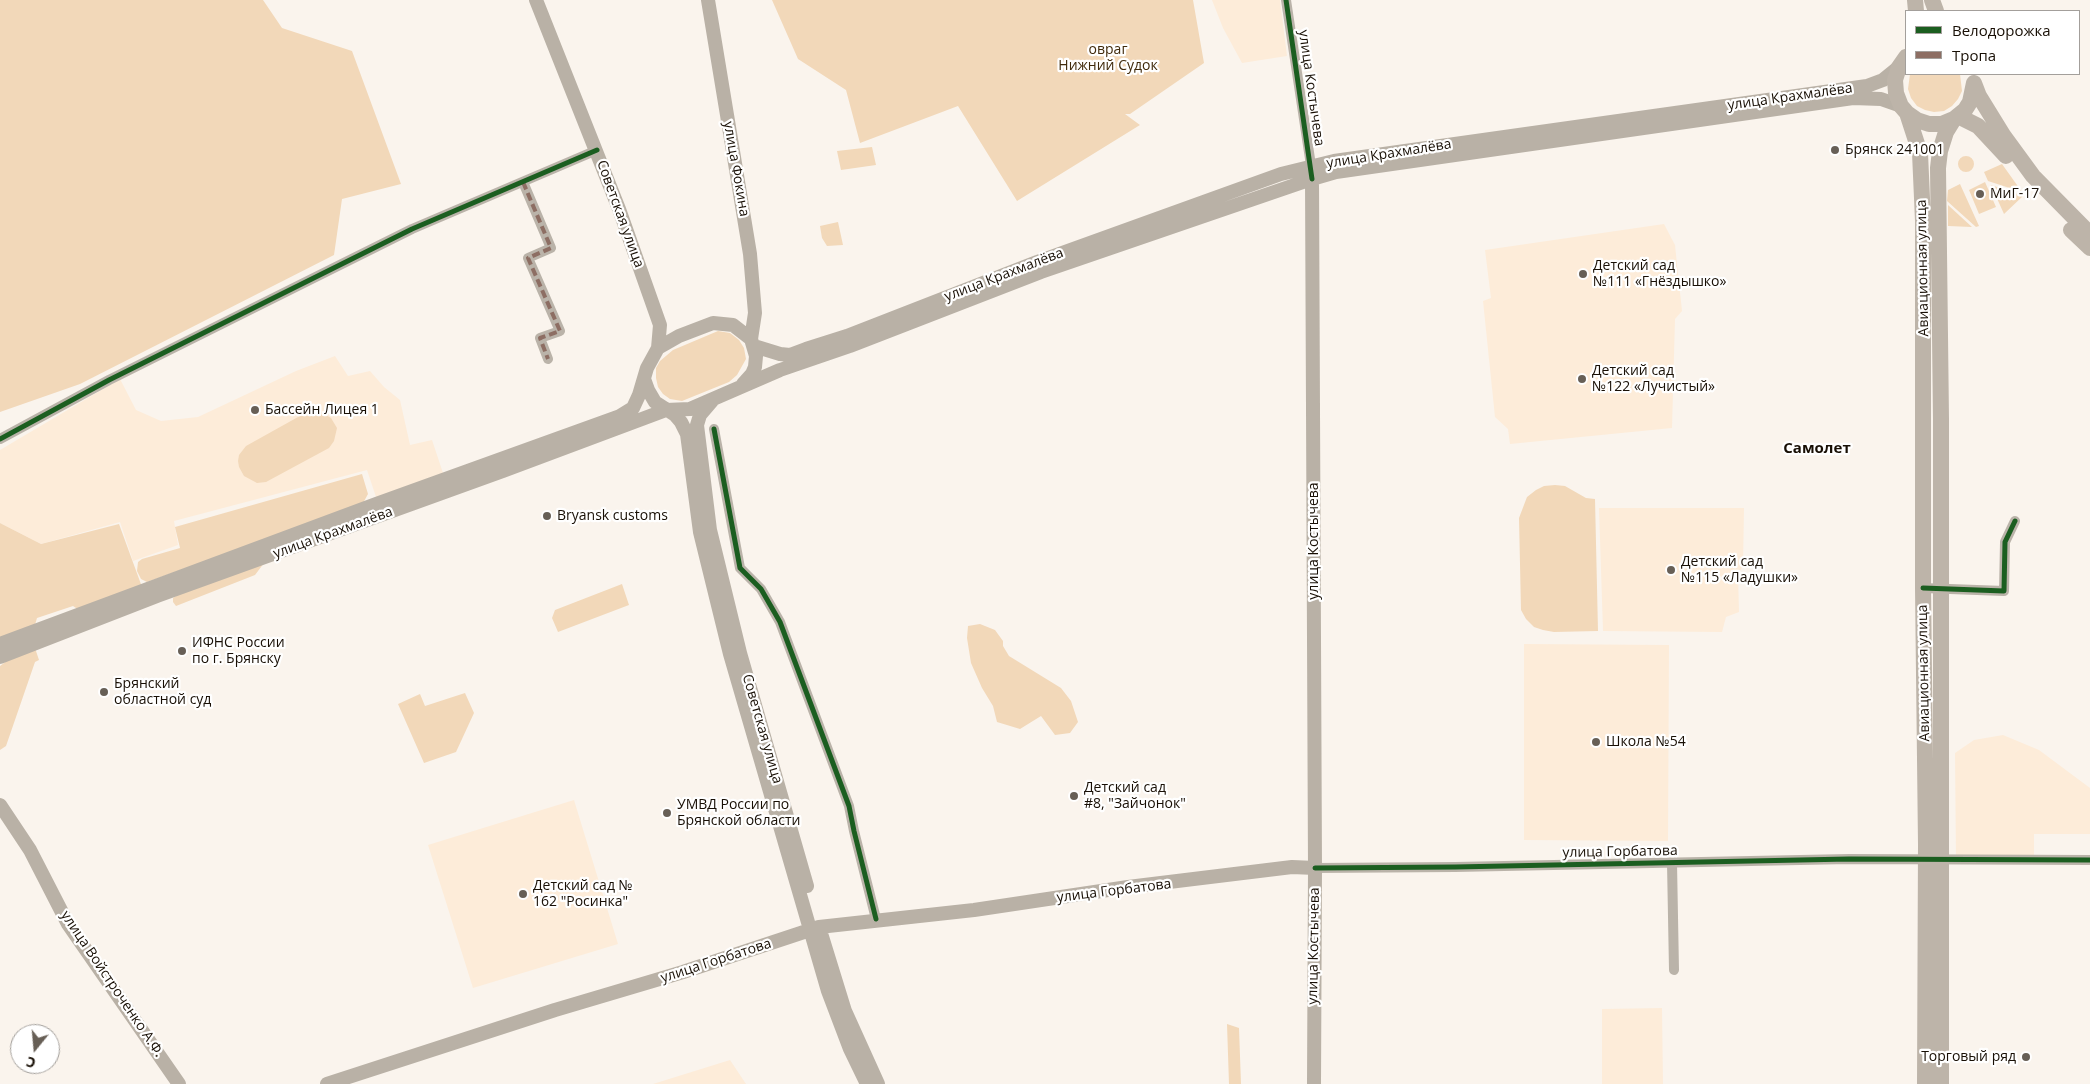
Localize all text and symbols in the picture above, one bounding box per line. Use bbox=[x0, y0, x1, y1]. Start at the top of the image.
legend bbox=[1905, 10, 2080, 75]
text: Велодорожка bbox=[1952, 20, 2051, 40]
street label: улица Костычева bbox=[1295, 29, 1327, 147]
park label: овраг Нижний Судок bbox=[1058, 42, 1158, 74]
text: Тропа bbox=[1952, 45, 1996, 65]
street label: улица Крахмалёва bbox=[1726, 80, 1854, 114]
street label: улица Фокина bbox=[719, 120, 753, 218]
street label: улица Крахмалёва bbox=[1325, 136, 1453, 172]
place label: Брянск 241001 bbox=[1845, 142, 1944, 158]
marker: Брянск 241001 bbox=[1829, 144, 1841, 156]
street label: Советская улица bbox=[593, 158, 647, 270]
place label: МиГ-17 bbox=[1990, 186, 2039, 202]
marker: МиГ-17 bbox=[1974, 188, 1986, 200]
street label: Авиационная улица bbox=[1913, 199, 1933, 337]
street label: улица Крахмалёва bbox=[942, 245, 1066, 305]
place label: Детский сад №111 «Гнёздышко» bbox=[1593, 258, 1726, 290]
marker: Детский сад №111 «Гнёздышко» bbox=[1577, 268, 1589, 280]
place label: Детский сад №122 «Лучистый» bbox=[1592, 363, 1715, 396]
marker: Детский сад №122 «Лучистый» bbox=[1576, 373, 1588, 385]
place label: Бассейн Лицея 1 bbox=[265, 402, 379, 418]
marker: Бассейн Лицея 1 bbox=[249, 404, 261, 416]
district label: Самолет bbox=[1783, 440, 1851, 458]
street label: улица Костычева bbox=[1306, 482, 1322, 600]
street label: улица Крахмалёва bbox=[271, 504, 395, 562]
place label: Bryansk customs bbox=[557, 508, 668, 524]
marker: Bryansk customs bbox=[541, 510, 553, 522]
place label: Детский сад №115 «Ладушки» bbox=[1681, 554, 1798, 586]
marker: Детский сад №115 «Ладушки» bbox=[1665, 564, 1677, 576]
street label: Авиационная улица bbox=[1914, 604, 1934, 742]
place label: ИФНС России по г. Брянску bbox=[192, 635, 285, 668]
marker: ИФНС России по г. Брянску bbox=[176, 645, 188, 657]
street label: Советская улица bbox=[738, 672, 786, 786]
place label: Брянский областной суд bbox=[114, 676, 211, 709]
marker: Брянский областной суд bbox=[98, 686, 110, 698]
place label: Школа №54 bbox=[1606, 734, 1686, 750]
marker: Школа №54 bbox=[1590, 736, 1602, 748]
place label: Детский сад #8, "Зайчонок" bbox=[1084, 780, 1186, 812]
marker: Детский сад #8, "Зайчонок" bbox=[1068, 790, 1080, 802]
place label: УМВД России по Брянской области bbox=[677, 797, 800, 830]
marker: УМВД России по Брянской области bbox=[661, 807, 673, 819]
street label: улица Горбатова bbox=[1562, 843, 1678, 861]
street label: улица Горбатова bbox=[1056, 876, 1172, 906]
place label: Детский сад № 162 "Росинка" bbox=[533, 878, 633, 910]
street label: улица Костычева bbox=[1305, 887, 1323, 1005]
marker: Детский сад № 162 "Росинка" bbox=[517, 888, 529, 900]
street label: улица Войстроченко А.Ф. bbox=[57, 908, 167, 1060]
street label: улица Горбатова bbox=[659, 935, 773, 987]
north arrow bbox=[10, 1024, 60, 1074]
place label: Торговый ряд bbox=[1921, 1049, 2016, 1065]
marker: Торговый ряд bbox=[2020, 1051, 2032, 1063]
text: С bbox=[24, 1052, 38, 1073]

